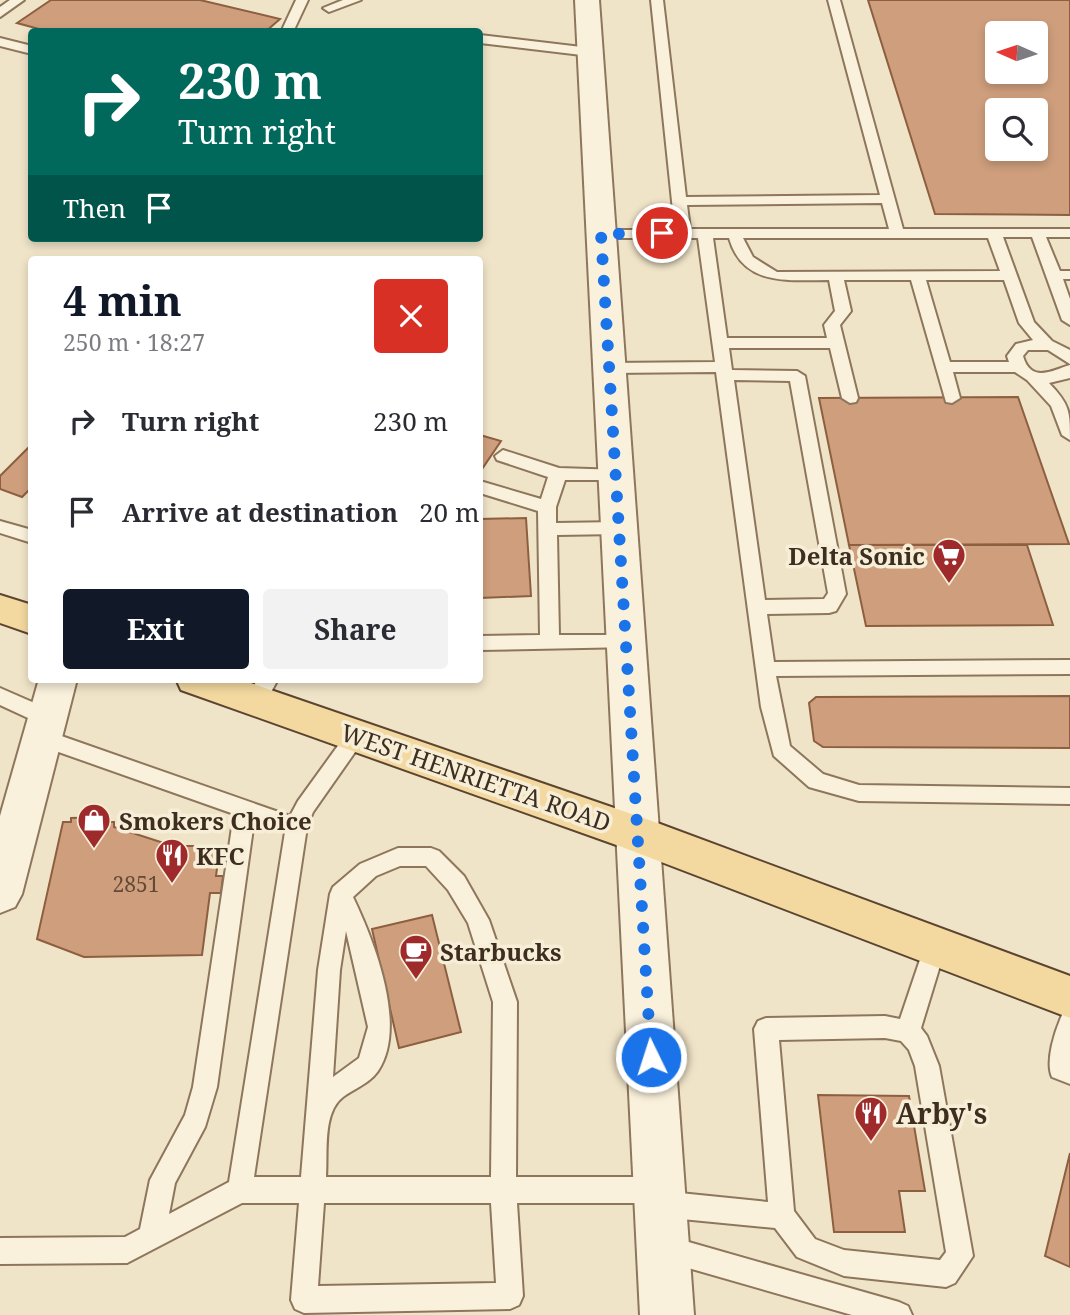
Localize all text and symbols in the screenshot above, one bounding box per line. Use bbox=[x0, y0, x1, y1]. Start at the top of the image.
north arrow bbox=[985, 21, 1048, 84]
map controls bbox=[985, 21, 1048, 161]
text: 230 m bbox=[178, 47, 322, 113]
icon: right bbox=[63, 56, 154, 147]
button: search bbox=[985, 98, 1048, 161]
text: Turn right bbox=[178, 110, 336, 153]
icon: arrive bbox=[140, 189, 178, 227]
text: Then bbox=[63, 190, 126, 226]
pin bbox=[632, 203, 692, 263]
icon: arrive bbox=[643, 214, 681, 252]
text: 4 min bbox=[63, 271, 182, 328]
button: close bbox=[374, 279, 448, 353]
text: 250 m · 18:27 bbox=[63, 326, 205, 358]
icon: right bbox=[63, 402, 101, 440]
text: Turn right bbox=[122, 403, 259, 439]
text: 230 m bbox=[373, 403, 448, 439]
icon: arrive bbox=[63, 493, 101, 531]
text: Arrive at destination bbox=[122, 494, 398, 530]
text: 20 m bbox=[419, 494, 479, 530]
supermarket icon: Delta Sonic bbox=[930, 536, 968, 585]
place label: Delta Sonic bbox=[788, 539, 925, 572]
button: Exit bbox=[63, 589, 249, 669]
button: Share bbox=[263, 589, 448, 669]
street label: WEST HENRIETTA ROAD bbox=[337, 715, 615, 839]
shop icon: Smokers Choice bbox=[75, 801, 113, 850]
place label: Smokers Choice bbox=[119, 804, 312, 837]
restaurant icon: KFC bbox=[153, 836, 191, 885]
place label: KFC bbox=[196, 839, 245, 872]
house number: 2851 bbox=[113, 870, 159, 898]
cafe icon: Starbucks bbox=[397, 932, 435, 981]
place label: Starbucks bbox=[440, 935, 562, 968]
position arrow bbox=[614, 1020, 688, 1094]
restaurant icon: Arby's bbox=[852, 1094, 890, 1143]
place label: Arby's bbox=[896, 1094, 987, 1132]

